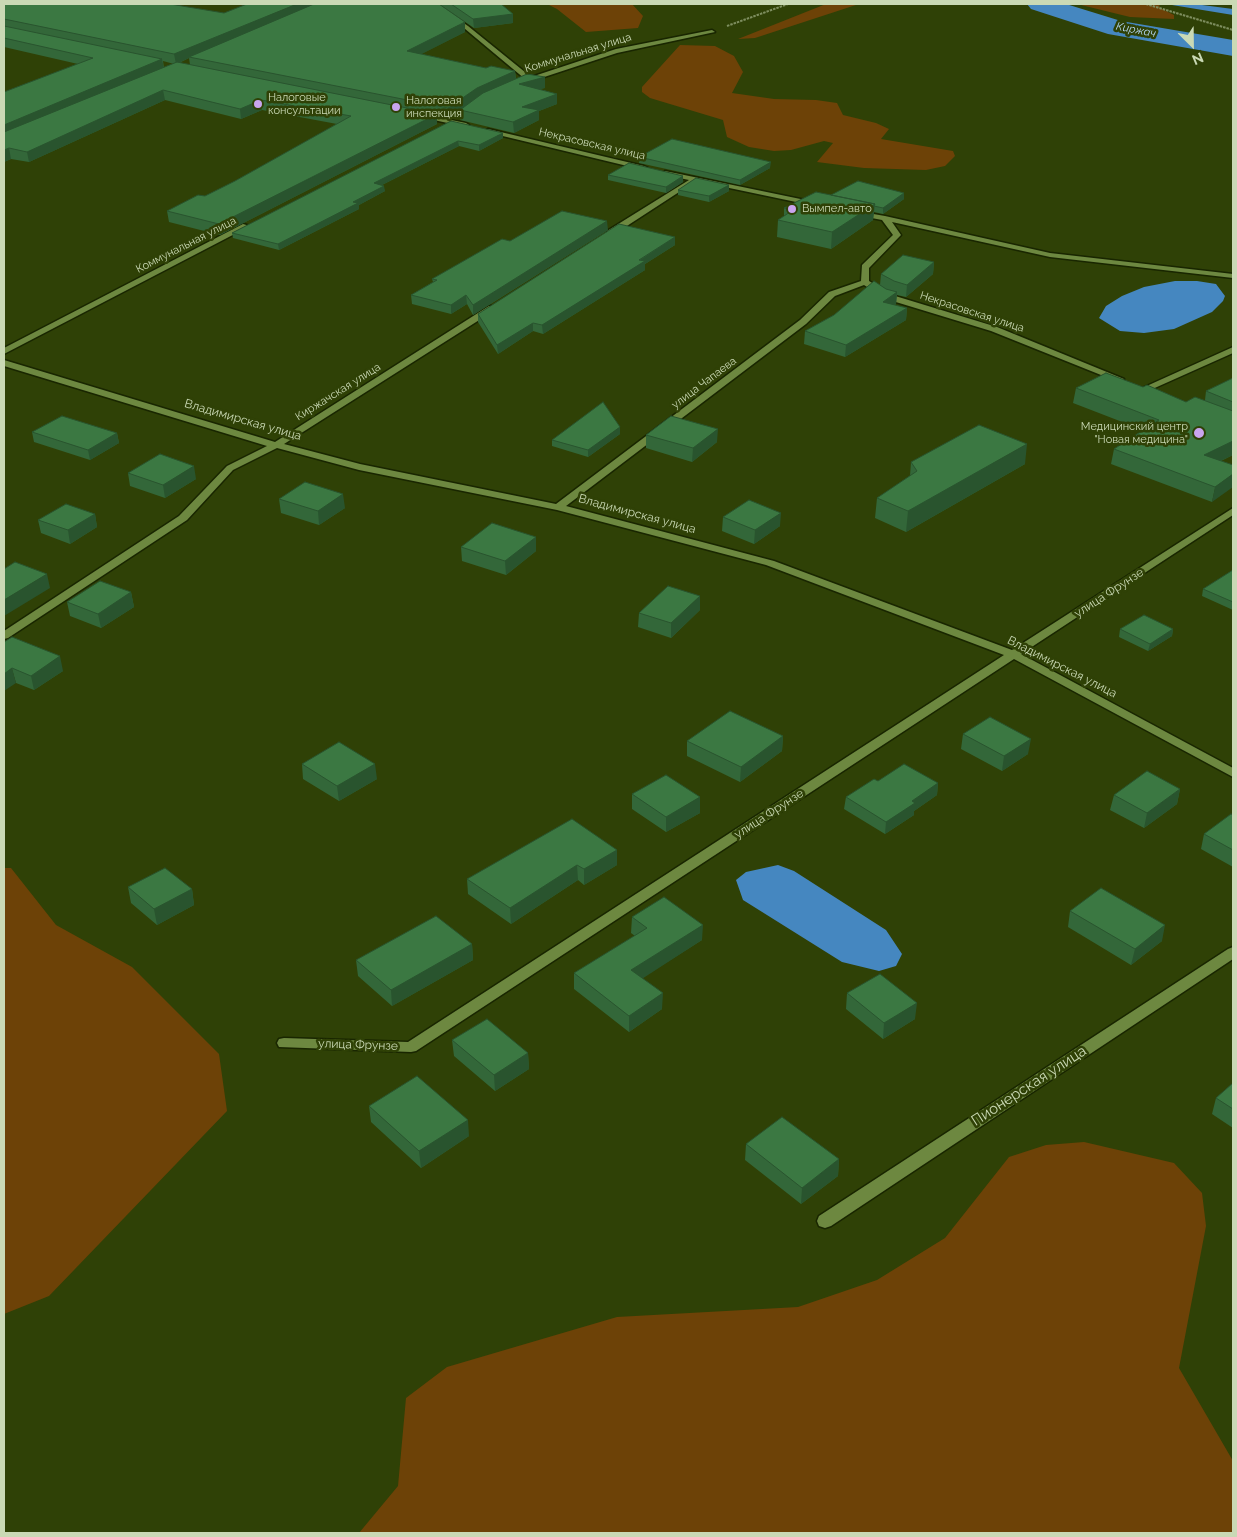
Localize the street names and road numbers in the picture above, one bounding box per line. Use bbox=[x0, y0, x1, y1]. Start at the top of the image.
street label: Коммунальная улица bbox=[523, 31, 633, 75]
street label: Некрасовская улица bbox=[538, 125, 646, 163]
street label: Коммунальная улица bbox=[134, 214, 238, 276]
street label: Некрасовская улица bbox=[918, 289, 1026, 335]
street label: улица Чапаева bbox=[669, 354, 739, 412]
street label: Киржачская улица bbox=[293, 360, 383, 424]
street label: Владимирская улица bbox=[183, 396, 303, 444]
street label: Владимирская улица bbox=[577, 491, 697, 537]
street label: улица Фрунзе bbox=[1072, 565, 1146, 621]
street label: Владимирская улица bbox=[1005, 633, 1119, 701]
street label: улица Фрунзе bbox=[732, 786, 806, 842]
street label: улица Фрунзе bbox=[318, 1036, 398, 1054]
street label: Пионерская улица bbox=[968, 1042, 1090, 1130]

